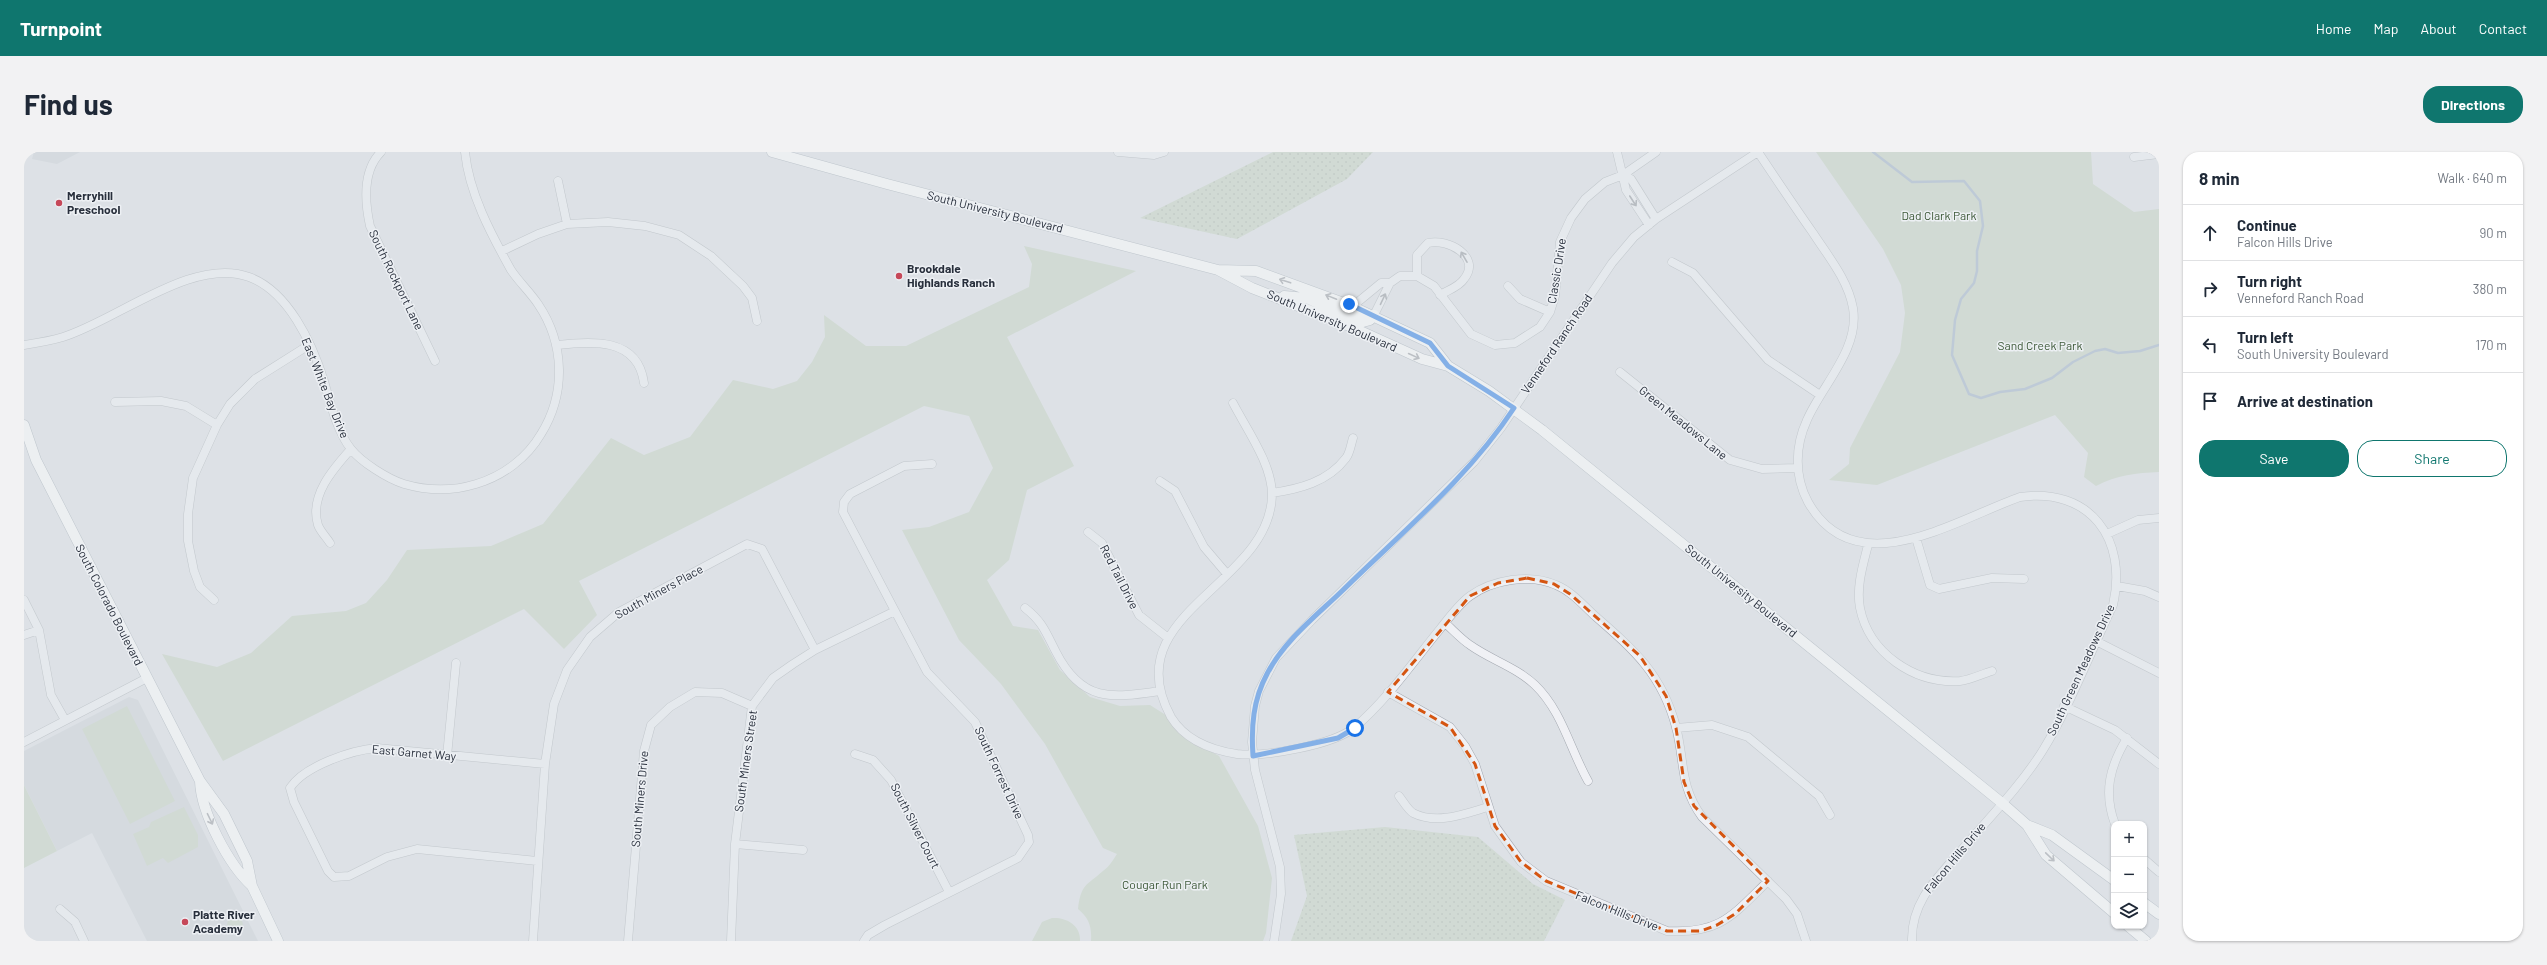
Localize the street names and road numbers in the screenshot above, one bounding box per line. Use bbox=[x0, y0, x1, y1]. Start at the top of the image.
street label: South University Boulevard bbox=[926, 187, 1065, 235]
street label: South Rockport Lane bbox=[367, 227, 427, 332]
street label: Classic Drive bbox=[1544, 237, 1568, 305]
street label: South University Boulevard bbox=[1265, 286, 1400, 354]
street label: Venneford Ranch Road bbox=[1518, 291, 1595, 396]
street label: East White Bay Drive bbox=[299, 335, 352, 440]
street label: Green Meadows Lane bbox=[1637, 382, 1731, 462]
street label: South University Boulevard bbox=[1683, 541, 1800, 640]
street label: South Colorado Boulevard bbox=[73, 542, 147, 668]
street label: Red Tail Drive bbox=[1098, 542, 1142, 611]
street label: South Miners Place bbox=[612, 561, 705, 621]
street label: South Green Meadows Drive bbox=[2043, 602, 2117, 738]
street label: South Miners Street bbox=[731, 709, 759, 813]
street label: South Forrest Drive bbox=[972, 724, 1027, 821]
street label: East Garnet Way bbox=[371, 741, 457, 763]
street label: South Miners Drive bbox=[628, 750, 650, 848]
street label: South Silver Court bbox=[888, 781, 943, 871]
street label: Falcon Hills Drive bbox=[1920, 819, 1988, 896]
street label: Falcon Hills Drive bbox=[1574, 887, 1661, 933]

